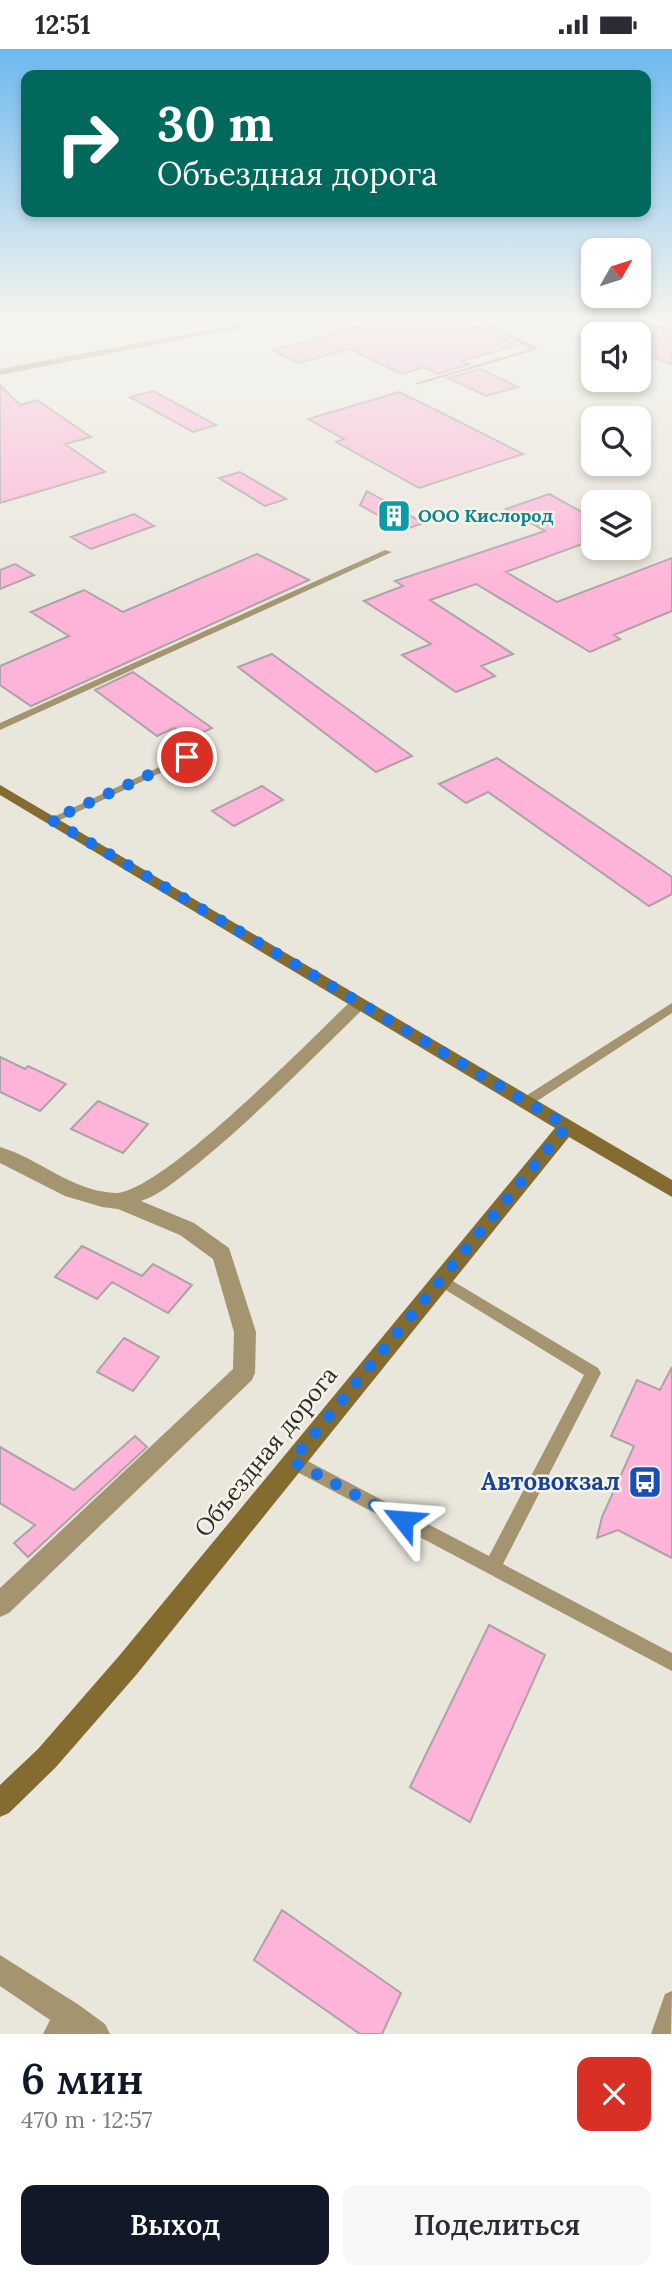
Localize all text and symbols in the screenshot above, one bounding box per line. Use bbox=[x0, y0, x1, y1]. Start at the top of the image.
text: 12:51 bbox=[35, 8, 91, 41]
text: 30 m bbox=[157, 92, 274, 154]
icon: right bbox=[42, 98, 133, 189]
text: Объездная дорога bbox=[157, 153, 438, 194]
north arrow bbox=[581, 238, 651, 308]
map controls bbox=[581, 238, 651, 560]
button: sound bbox=[581, 322, 651, 392]
button: search bbox=[581, 406, 651, 476]
button: layers bbox=[581, 490, 651, 560]
building icon: ООО Кислород bbox=[375, 497, 413, 535]
place label: ООО Кислород bbox=[418, 504, 554, 527]
pin bbox=[157, 727, 217, 787]
icon: arrive bbox=[168, 738, 206, 776]
street label: Объездная дорога bbox=[187, 1360, 344, 1543]
bus stop icon: Автовокзал bbox=[626, 1463, 664, 1501]
place label: Автовокзал bbox=[481, 1466, 620, 1497]
position arrow bbox=[366, 1483, 440, 1557]
text: 6 мин bbox=[21, 2052, 144, 2106]
button: close bbox=[577, 2057, 651, 2131]
text: 470 m · 12:57 bbox=[21, 2105, 152, 2134]
button: Выход bbox=[21, 2185, 329, 2265]
button: Поделиться bbox=[343, 2185, 651, 2265]

